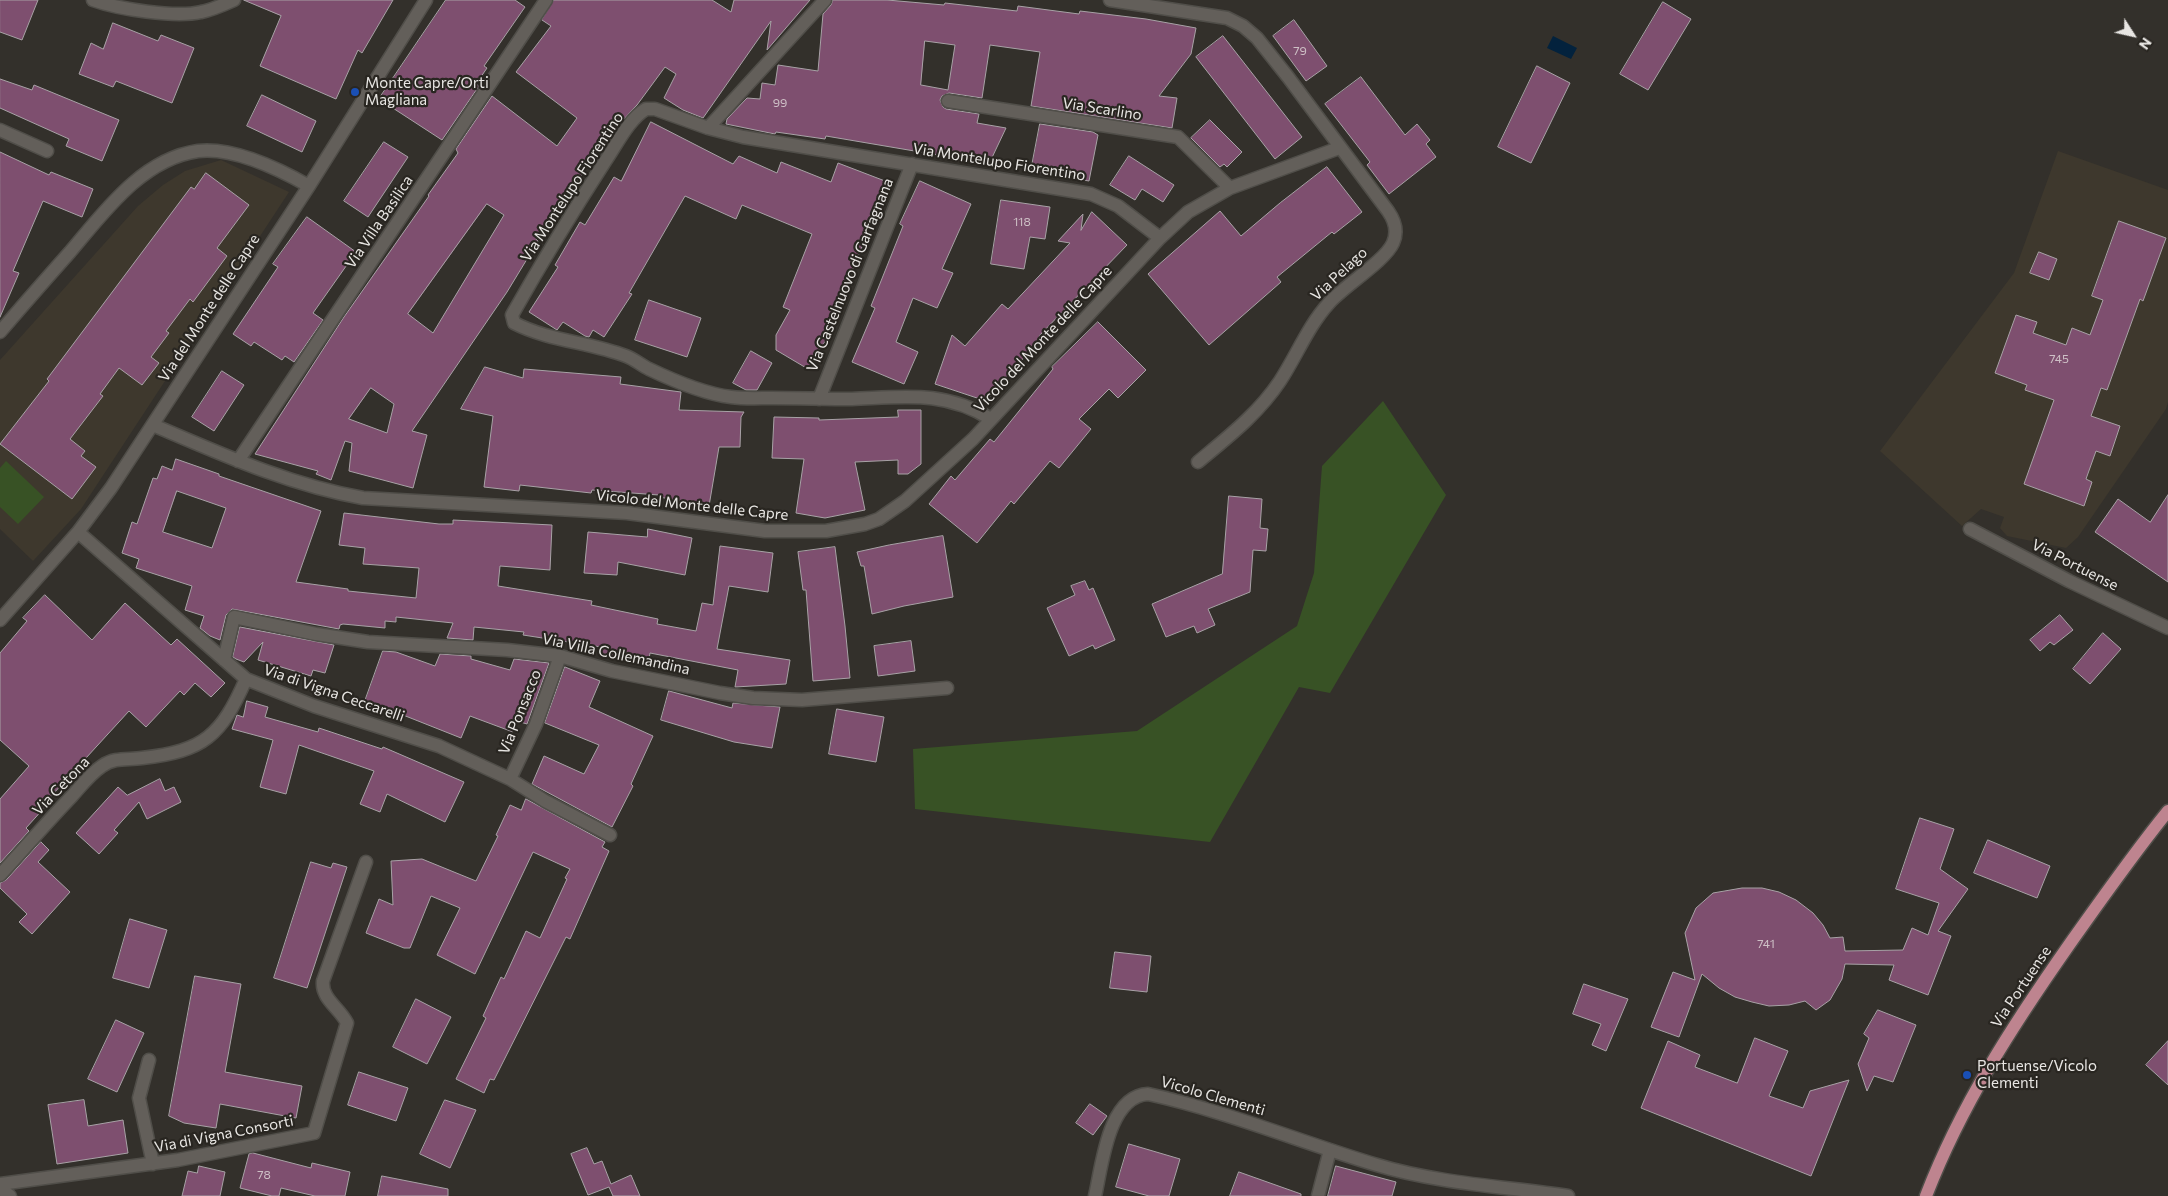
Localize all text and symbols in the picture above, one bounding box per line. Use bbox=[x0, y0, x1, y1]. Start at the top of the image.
north arrow bbox=[2108, 10, 2158, 60]
text: N bbox=[2136, 35, 2156, 53]
house number: 79 bbox=[1293, 44, 1307, 58]
place label: Monte Capre/Orti Magliana bbox=[365, 74, 489, 109]
marker: Monte Capre/Orti Magliana bbox=[349, 86, 361, 98]
street label: Via Scarlino bbox=[1061, 94, 1143, 124]
house number: 99 bbox=[773, 96, 787, 110]
street label: Via Montelupo Fiorentino bbox=[517, 109, 627, 265]
street label: Via Montelupo Fiorentino bbox=[911, 139, 1087, 185]
street label: Via Villa Basilica bbox=[341, 172, 417, 272]
street label: Via Castelnuovo di Garfagnana bbox=[803, 176, 897, 374]
house number: 118 bbox=[1013, 215, 1031, 229]
street label: Via del Monte delle Capre bbox=[154, 231, 264, 385]
street label: Via Pelago bbox=[1307, 243, 1371, 305]
street label: Vicolo del Monte delle Capre bbox=[970, 262, 1116, 416]
house number: 745 bbox=[2049, 352, 2069, 366]
street label: Vicolo del Monte delle Capre bbox=[595, 486, 789, 524]
street label: Via Portuense bbox=[2029, 535, 2121, 595]
street label: Via Villa Collemandina bbox=[540, 630, 692, 678]
street label: Via di Vigna Ceccarelli bbox=[261, 660, 407, 726]
street label: Via Ponsacco bbox=[495, 667, 545, 757]
street label: Via Cetona bbox=[29, 753, 93, 819]
house number: 741 bbox=[1757, 937, 1775, 951]
street label: Via Portuense bbox=[1987, 943, 2055, 1031]
place label: Portuense/Vicolo Clementi bbox=[1977, 1057, 2097, 1092]
marker: Portuense/Vicolo Clementi bbox=[1961, 1069, 1973, 1081]
street label: Vicolo Clementi bbox=[1159, 1072, 1267, 1120]
street label: Via di Vigna Consorti bbox=[153, 1112, 295, 1156]
house number: 78 bbox=[257, 1168, 271, 1182]

